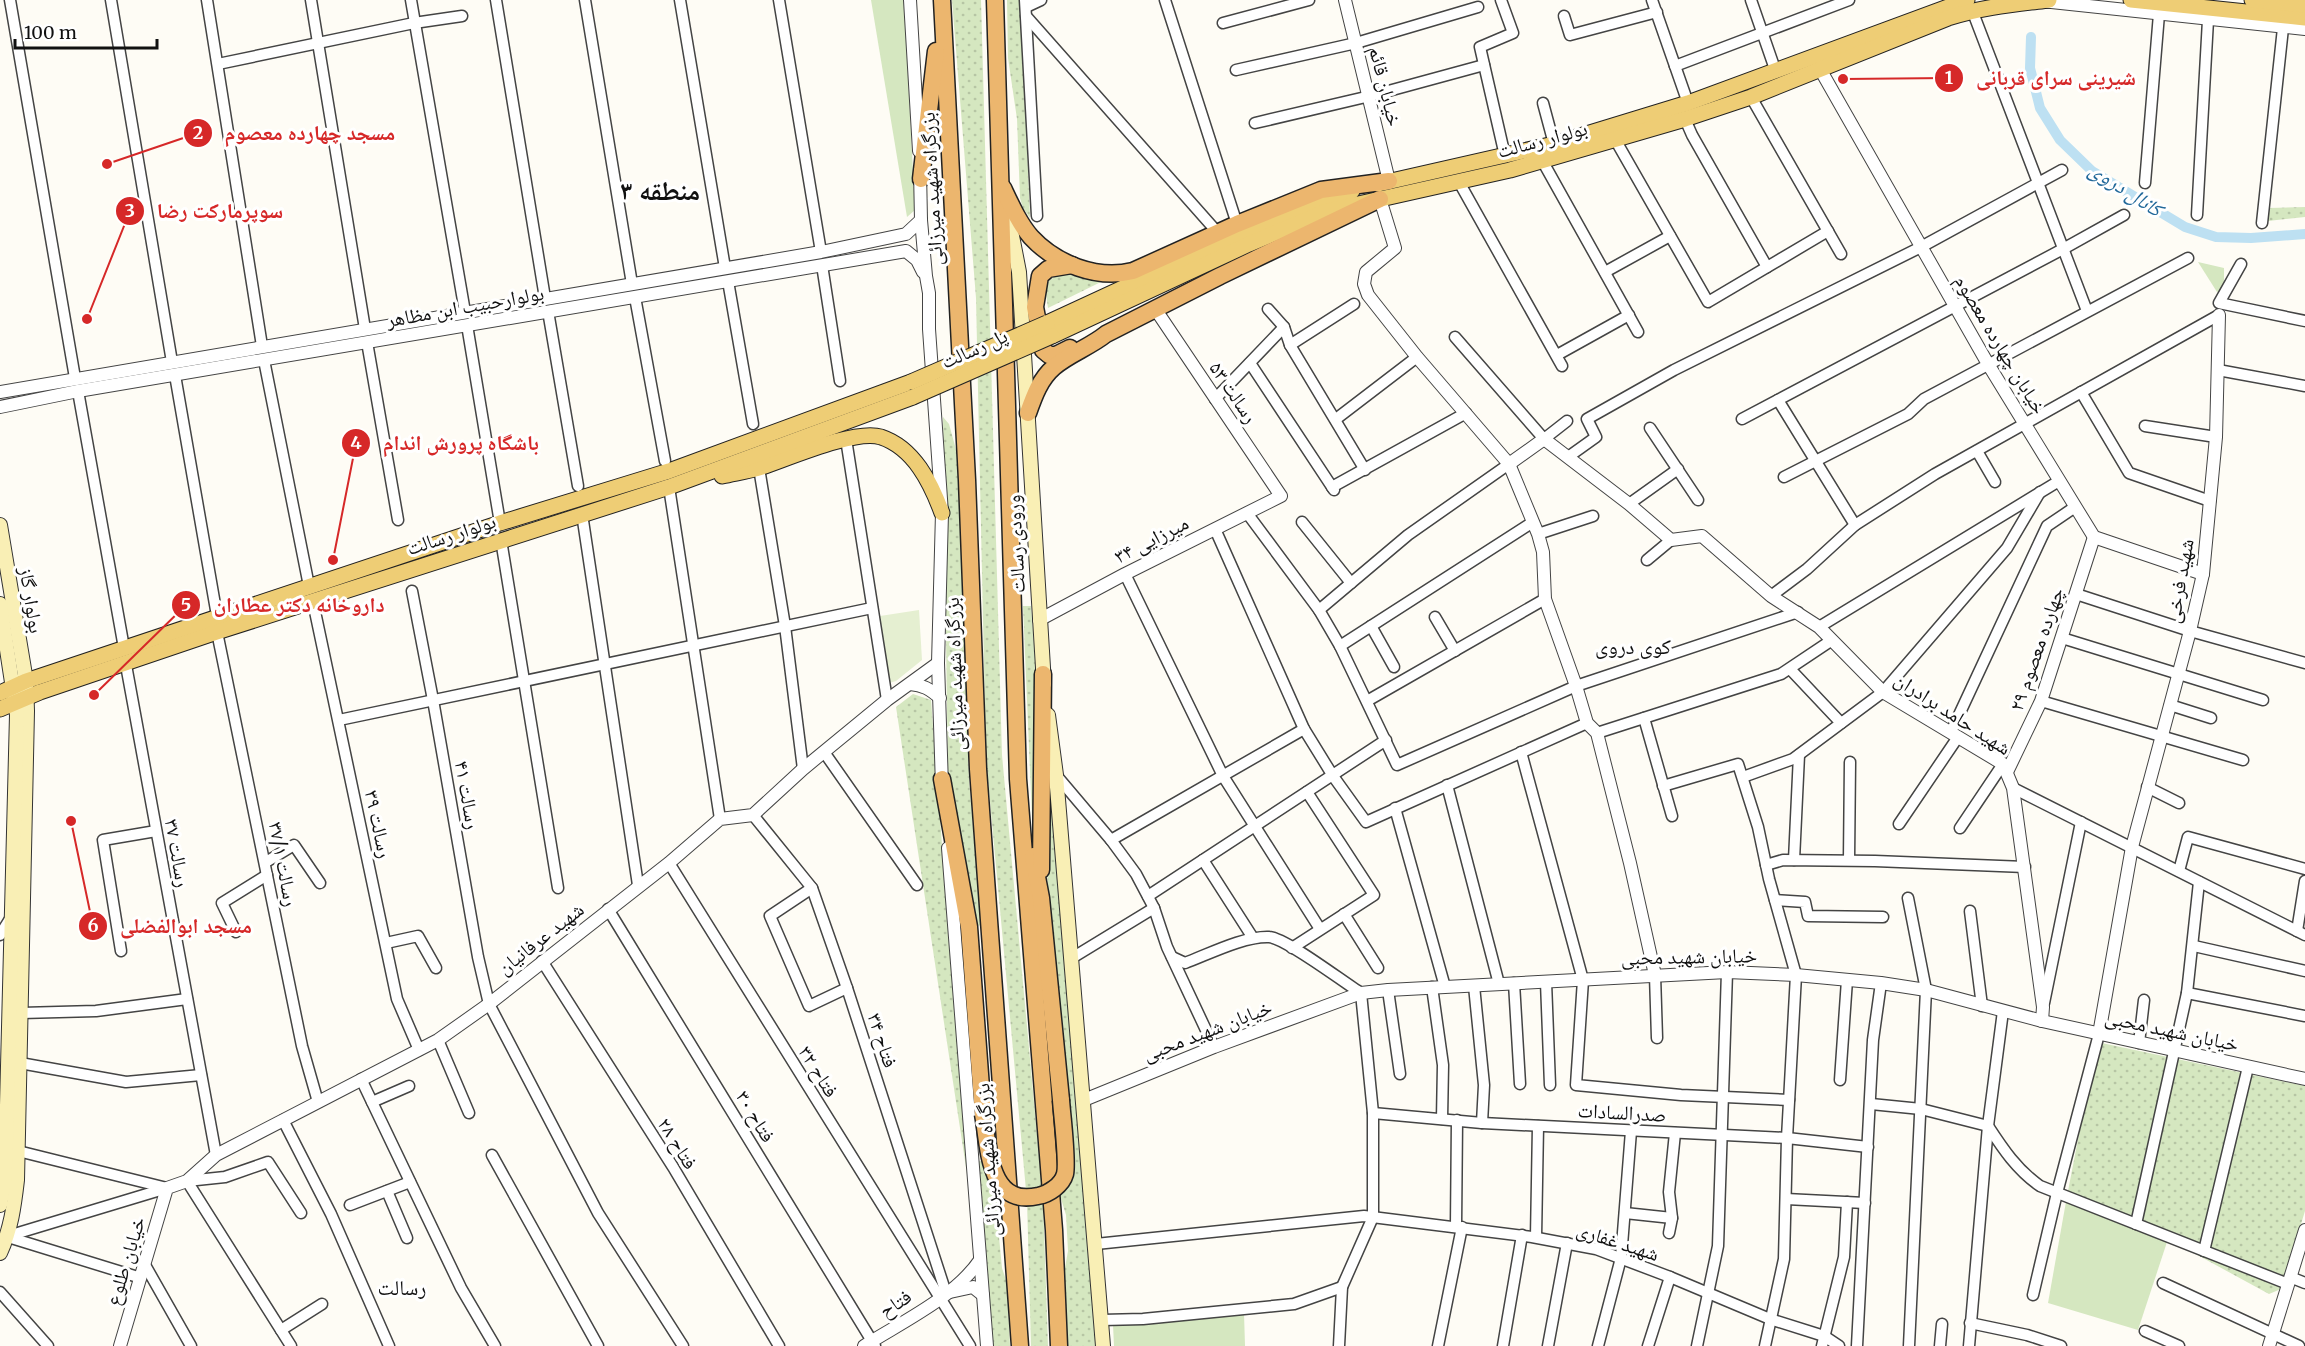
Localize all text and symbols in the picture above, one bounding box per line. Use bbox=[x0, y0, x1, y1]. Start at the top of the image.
scale bar bbox=[15, 12, 158, 50]
text: 100 m bbox=[24, 21, 77, 44]
street label: خیابان قائم bbox=[1362, 43, 1408, 129]
callout: شیرینی سرای قربانی bbox=[1934, 59, 2148, 98]
text: شیرینی سرای قربانی bbox=[1976, 64, 2136, 91]
text: 1 bbox=[1945, 66, 1953, 89]
street label: بزرگراه شهید میرزائی bbox=[914, 112, 948, 266]
callout: مسجد چهارده معصوم bbox=[183, 114, 407, 153]
street label: بولوار رسالت bbox=[1494, 115, 1590, 163]
text: مسجد چهارده معصوم bbox=[225, 119, 395, 147]
text: 2 bbox=[193, 121, 203, 144]
water label: کانال دروی bbox=[2084, 155, 2170, 224]
district label: منطقه ۳ bbox=[620, 174, 700, 207]
callout: سوپرمارکت رضا bbox=[115, 191, 295, 230]
text: سوپرمارکت رضا bbox=[157, 197, 283, 224]
text: 3 bbox=[125, 199, 135, 222]
street label: خیابان چهارده معصوم bbox=[1948, 270, 2053, 420]
street label: بولوارحبیب ابن مظاهر bbox=[383, 280, 546, 332]
street label: پل رسالت bbox=[937, 322, 1011, 374]
street label: رسالت ۵۳ bbox=[1204, 356, 1264, 428]
callout: باشگاه پرورش اندام bbox=[341, 424, 551, 463]
text: باشگاه پرورش اندام bbox=[383, 429, 539, 457]
text: 4 bbox=[350, 431, 362, 454]
street label: ورودی رسالت bbox=[1000, 494, 1030, 594]
street label: بولوار رسالت bbox=[403, 508, 499, 560]
street label: میرزایی ۳۴ bbox=[1110, 510, 1192, 568]
street label: شهید فرخی bbox=[2159, 537, 2199, 625]
street label: بولوار گاز bbox=[14, 564, 50, 635]
street label: چهارده معصوم ۲۹ bbox=[2003, 584, 2071, 715]
callout: داروخانه دکتر عطاران bbox=[171, 586, 396, 625]
text: داروخانه دکتر عطاران bbox=[213, 591, 385, 618]
text: 5 bbox=[181, 593, 191, 616]
street label: بزرگراه شهید میرزائی bbox=[939, 597, 969, 751]
district label: کوی دروی bbox=[1595, 633, 1671, 660]
street label: شهید حامد برادران bbox=[1890, 666, 2016, 760]
street label: رسالت ۴۱ bbox=[450, 759, 486, 831]
street label: رسالت ۳۹ bbox=[360, 788, 398, 860]
street label: رسالت ۳۷ bbox=[160, 817, 196, 889]
street label: رسالت ۳۷/۱ bbox=[264, 819, 304, 909]
street label: شهید عرفانیان bbox=[492, 896, 588, 980]
callout: مسجد ابوالفضلی bbox=[78, 906, 264, 945]
text: مسجد ابوالفضلی bbox=[120, 912, 252, 939]
text: 6 bbox=[87, 914, 99, 937]
street label: خیابان شهید محبی bbox=[1621, 942, 1758, 970]
street label: خیابان شهید محبی bbox=[1139, 994, 1275, 1066]
street label: خیابان شهید محبی bbox=[2103, 1004, 2241, 1056]
street label: فتاح ۳۴ bbox=[861, 1009, 904, 1071]
street label: فتاح ۳۲ bbox=[793, 1041, 844, 1102]
street label: بزرگراه شهید میرزائی bbox=[969, 1082, 1005, 1238]
street label: فتاح ۳۰ bbox=[730, 1086, 781, 1147]
street label: صدرالسادات bbox=[1577, 1097, 1667, 1127]
street label: فتاح ۲۸ bbox=[652, 1113, 703, 1174]
street label: خیابان طلوع bbox=[100, 1213, 151, 1309]
street label: شهید غفاری bbox=[1574, 1216, 1662, 1266]
district label: رسالت bbox=[378, 1274, 426, 1301]
street label: فتاح bbox=[874, 1283, 916, 1323]

